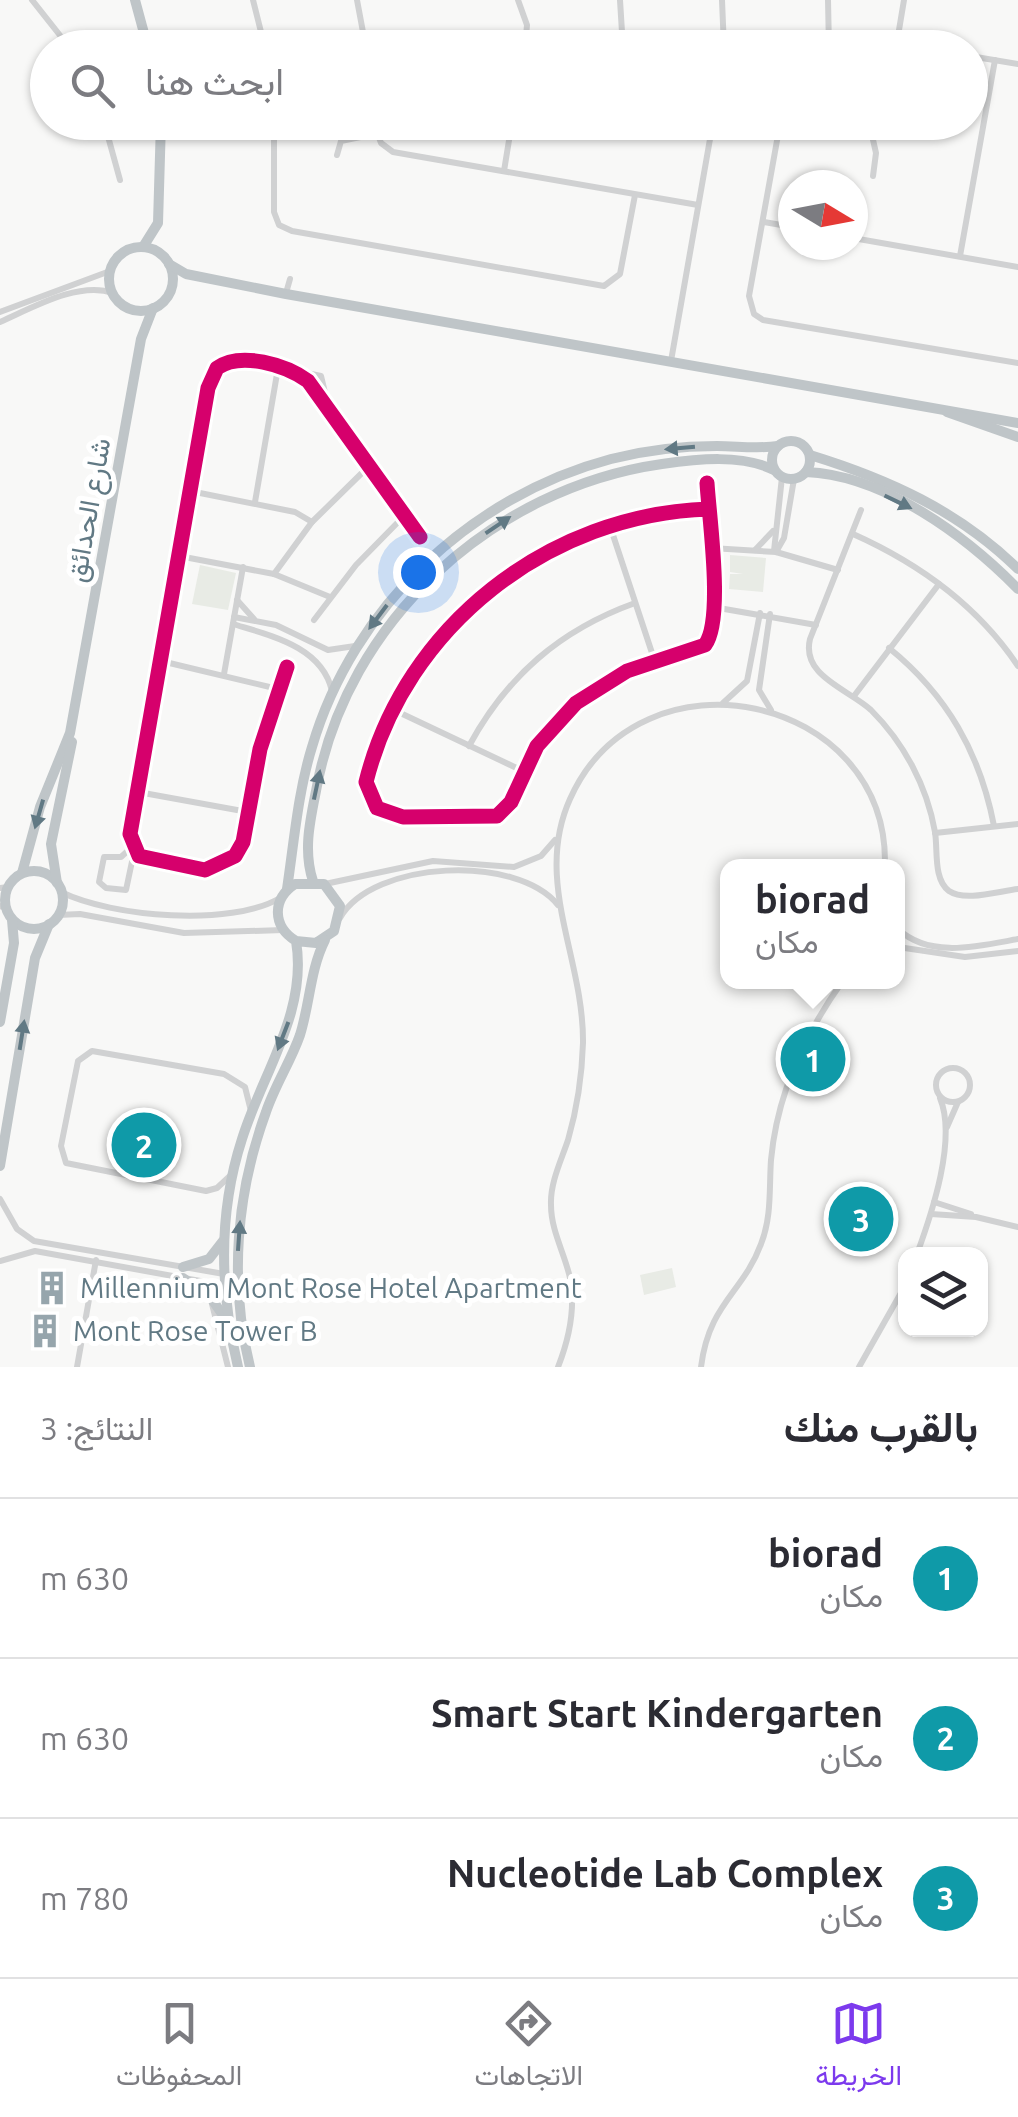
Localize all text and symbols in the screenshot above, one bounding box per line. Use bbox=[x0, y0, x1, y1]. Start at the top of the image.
search box bbox=[30, 30, 988, 140]
icon: search bbox=[65, 58, 120, 113]
text: ابحث هنا bbox=[145, 60, 284, 102]
north arrow bbox=[778, 170, 868, 260]
street label: شارع الحدائق bbox=[60, 436, 119, 585]
one-way arrow bbox=[664, 441, 696, 457]
one-way arrow bbox=[884, 493, 913, 510]
one-way arrow bbox=[484, 516, 511, 535]
your location bbox=[393, 547, 444, 598]
one-way arrow bbox=[368, 604, 388, 630]
one-way arrow bbox=[310, 769, 326, 800]
one-way arrow bbox=[31, 799, 46, 830]
popup bbox=[720, 859, 905, 989]
text: biorad bbox=[755, 878, 870, 920]
text: مكان bbox=[755, 923, 818, 959]
one-way arrow bbox=[15, 1019, 30, 1050]
one-way arrow bbox=[274, 1022, 290, 1052]
pin: 1 bbox=[780, 1022, 846, 1096]
pin: 2 bbox=[112, 1108, 176, 1182]
pin: 3 bbox=[828, 1182, 894, 1256]
one-way arrow bbox=[232, 1219, 248, 1251]
map controls bbox=[898, 1247, 988, 1337]
button: layers bbox=[898, 1247, 988, 1337]
building icon: Millennium Mont Rose Hotel Apartment bbox=[33, 1269, 71, 1307]
place label: Millennium Mont Rose Hotel Apartment bbox=[80, 1272, 582, 1303]
building icon: Mont Rose Tower B bbox=[26, 1312, 64, 1350]
place label: Mont Rose Tower B bbox=[73, 1315, 317, 1346]
text: بالقرب منك bbox=[784, 1403, 978, 1450]
text: النتائج: 3 bbox=[40, 1410, 153, 1446]
text: biorad bbox=[768, 1532, 883, 1574]
text: 630 m bbox=[40, 1560, 129, 1596]
text: 1 bbox=[936, 1560, 955, 1596]
text: مكان bbox=[820, 1577, 883, 1613]
text: Smart Start Kindergarten bbox=[431, 1692, 883, 1734]
text: 630 m bbox=[40, 1720, 129, 1756]
text: 2 bbox=[936, 1720, 955, 1756]
text: مكان bbox=[820, 1737, 883, 1773]
text: Nucleotide Lab Complex bbox=[447, 1852, 883, 1894]
text: 780 m bbox=[40, 1880, 129, 1916]
text: 3 bbox=[936, 1880, 955, 1916]
text: مكان bbox=[820, 1897, 883, 1933]
tab: المحفوظات bbox=[116, 1996, 242, 2100]
tab: الاتجاهات bbox=[474, 1996, 583, 2100]
tab: الخريطة bbox=[815, 1996, 902, 2100]

